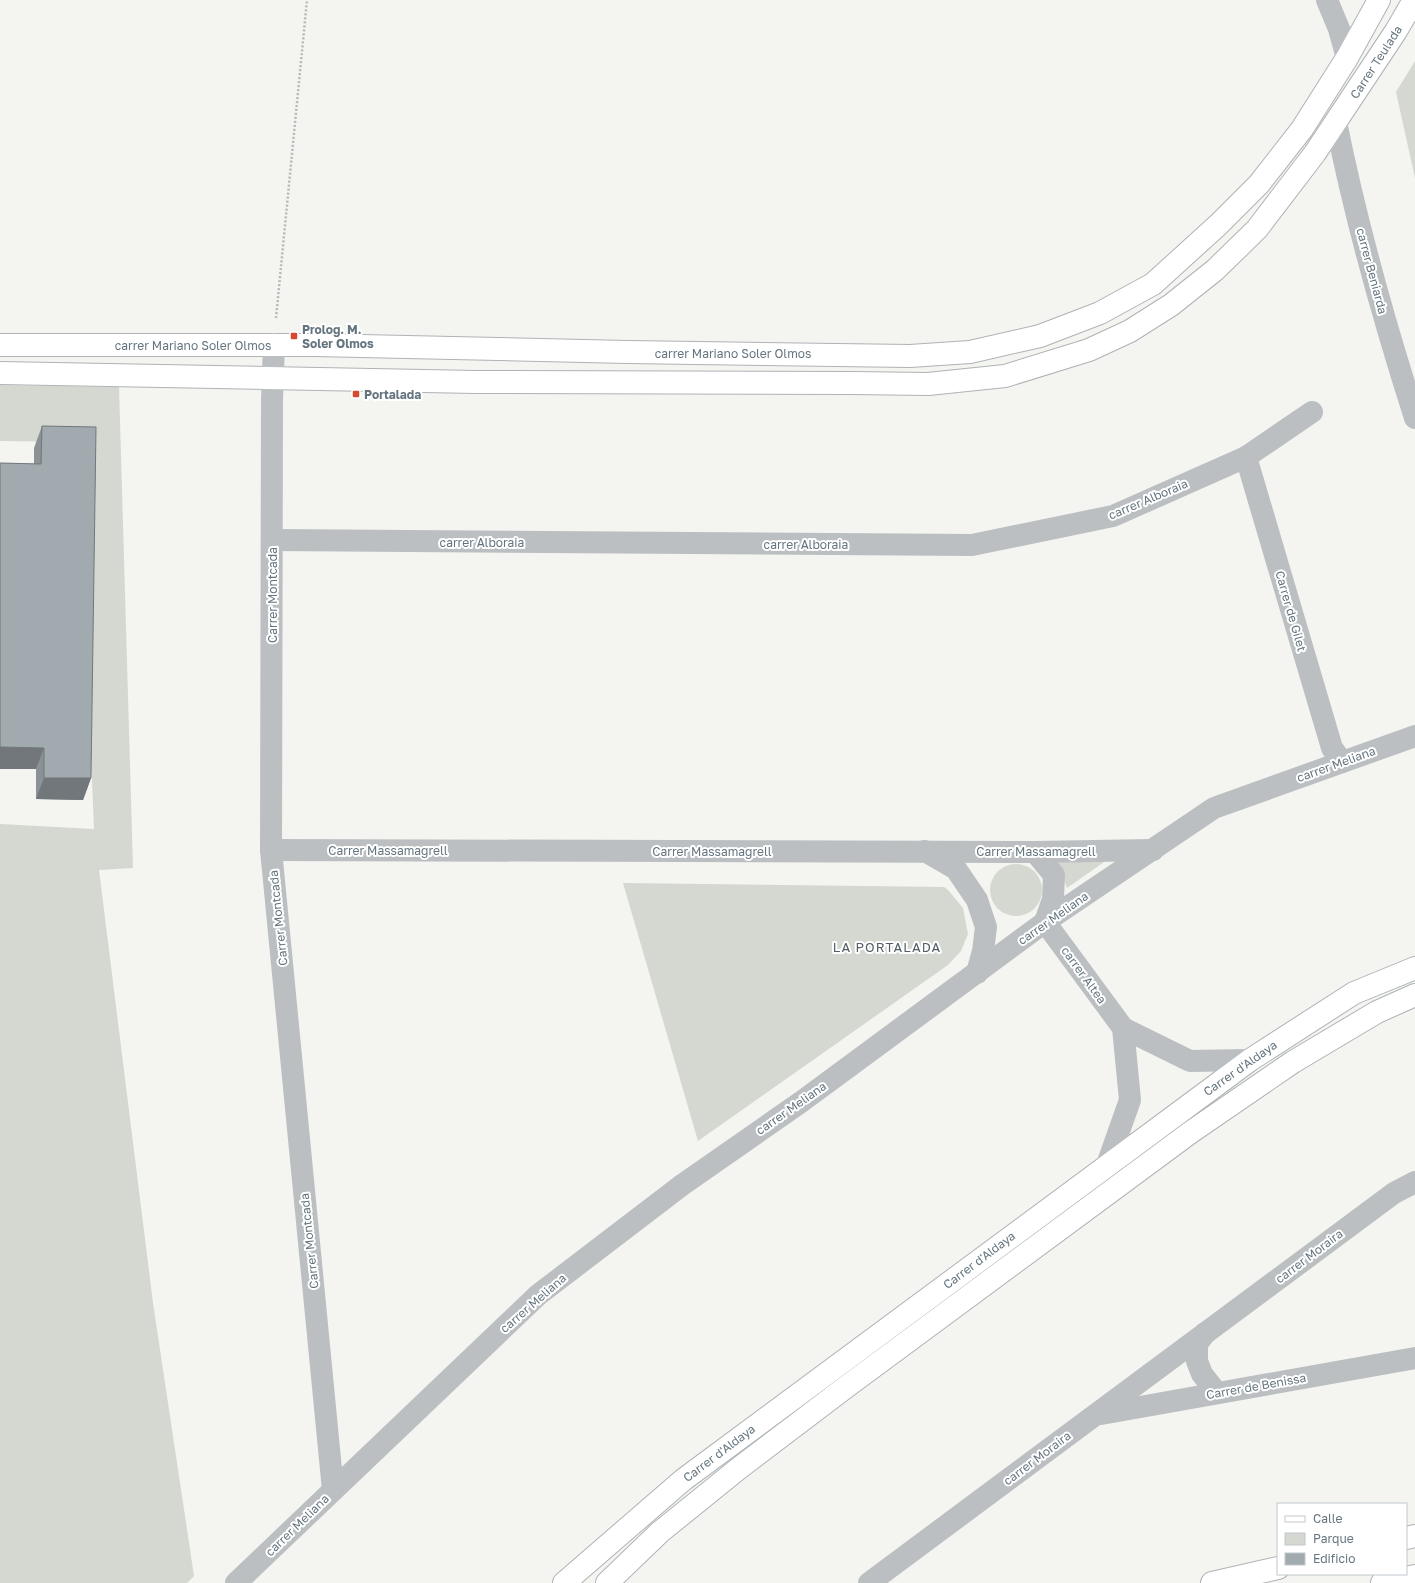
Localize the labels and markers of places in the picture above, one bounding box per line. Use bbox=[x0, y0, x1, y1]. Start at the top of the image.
place label: Prolog. M. Soler Olmos bbox=[302, 322, 374, 351]
marker: Prolog. M. Soler Olmos bbox=[289, 331, 299, 341]
place label: Portalada bbox=[364, 387, 421, 402]
marker: Portalada bbox=[351, 389, 361, 399]

